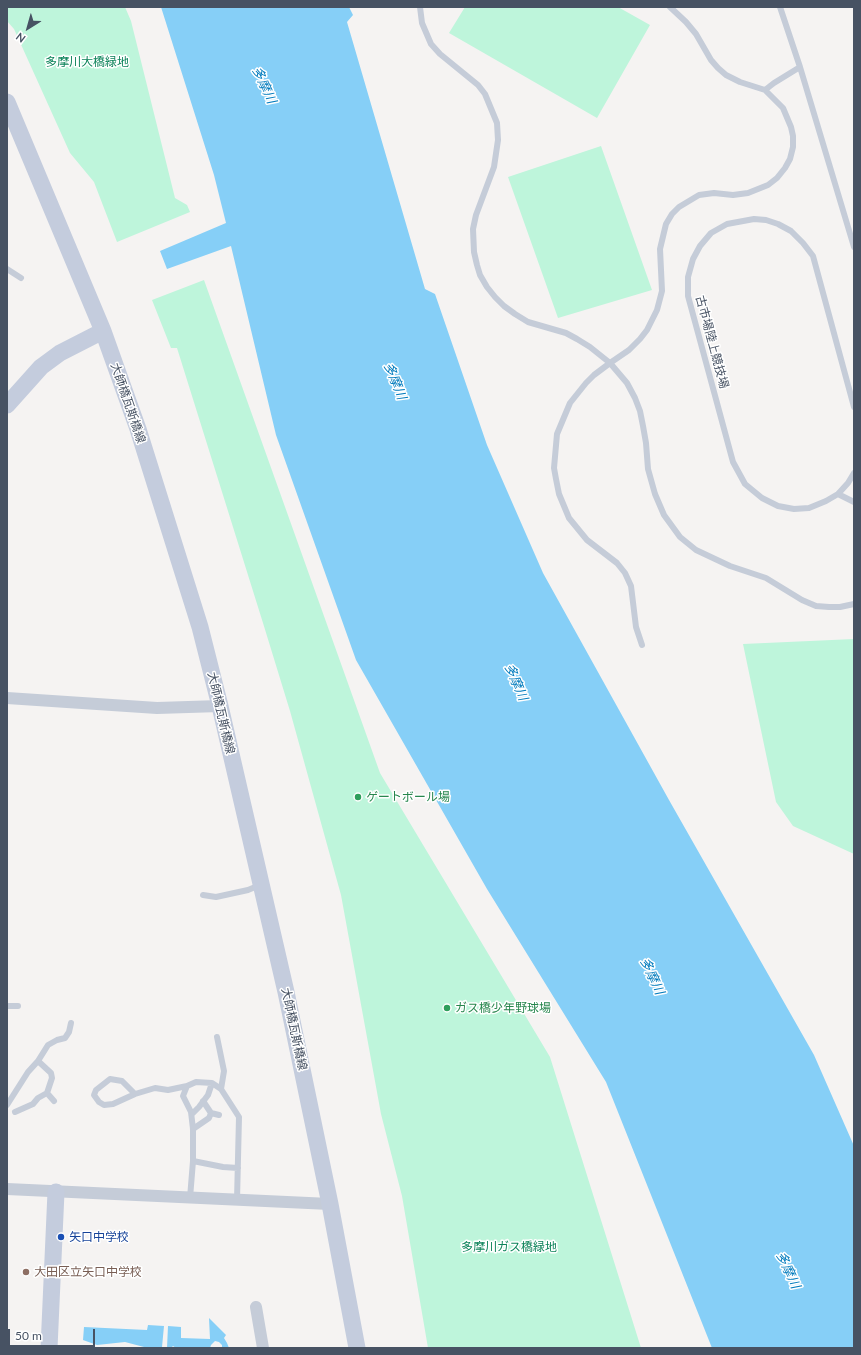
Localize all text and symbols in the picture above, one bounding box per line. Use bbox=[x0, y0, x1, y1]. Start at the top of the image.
north arrow bbox=[8, 8, 48, 48]
text: N bbox=[13, 30, 28, 46]
park label: 多摩川大橋緑地 bbox=[45, 55, 129, 69]
water label: 多摩川 bbox=[249, 64, 279, 106]
street label: 古市場陸上競技場 bbox=[693, 294, 731, 390]
water label: 多摩川 bbox=[380, 360, 410, 402]
street label: 大師橋瓦斯橋線 bbox=[108, 361, 148, 445]
water label: 多摩川 bbox=[501, 661, 531, 703]
street label: 大師橋瓦斯橋線 bbox=[205, 670, 237, 756]
place label: ゲートボール場 bbox=[366, 790, 450, 804]
marker: ゲートボール場 bbox=[353, 792, 363, 802]
water label: 多摩川 bbox=[637, 955, 667, 997]
street label: 大師橋瓦斯橋線 bbox=[278, 986, 310, 1072]
place label: ガス橋少年野球場 bbox=[455, 1001, 551, 1015]
marker: ガス橋少年野球場 bbox=[442, 1003, 452, 1013]
place label: 矢口中学校 bbox=[69, 1230, 129, 1244]
marker: 矢口中学校 bbox=[56, 1232, 66, 1242]
park label: 多摩川ガス橋緑地 bbox=[461, 1240, 557, 1254]
water label: 多摩川 bbox=[773, 1249, 803, 1291]
place label: 大田区立矢口中学校 bbox=[34, 1265, 142, 1279]
marker: 大田区立矢口中学校 bbox=[21, 1267, 31, 1277]
scale bar bbox=[10, 1321, 97, 1347]
text: 50 m bbox=[15, 1328, 42, 1343]

